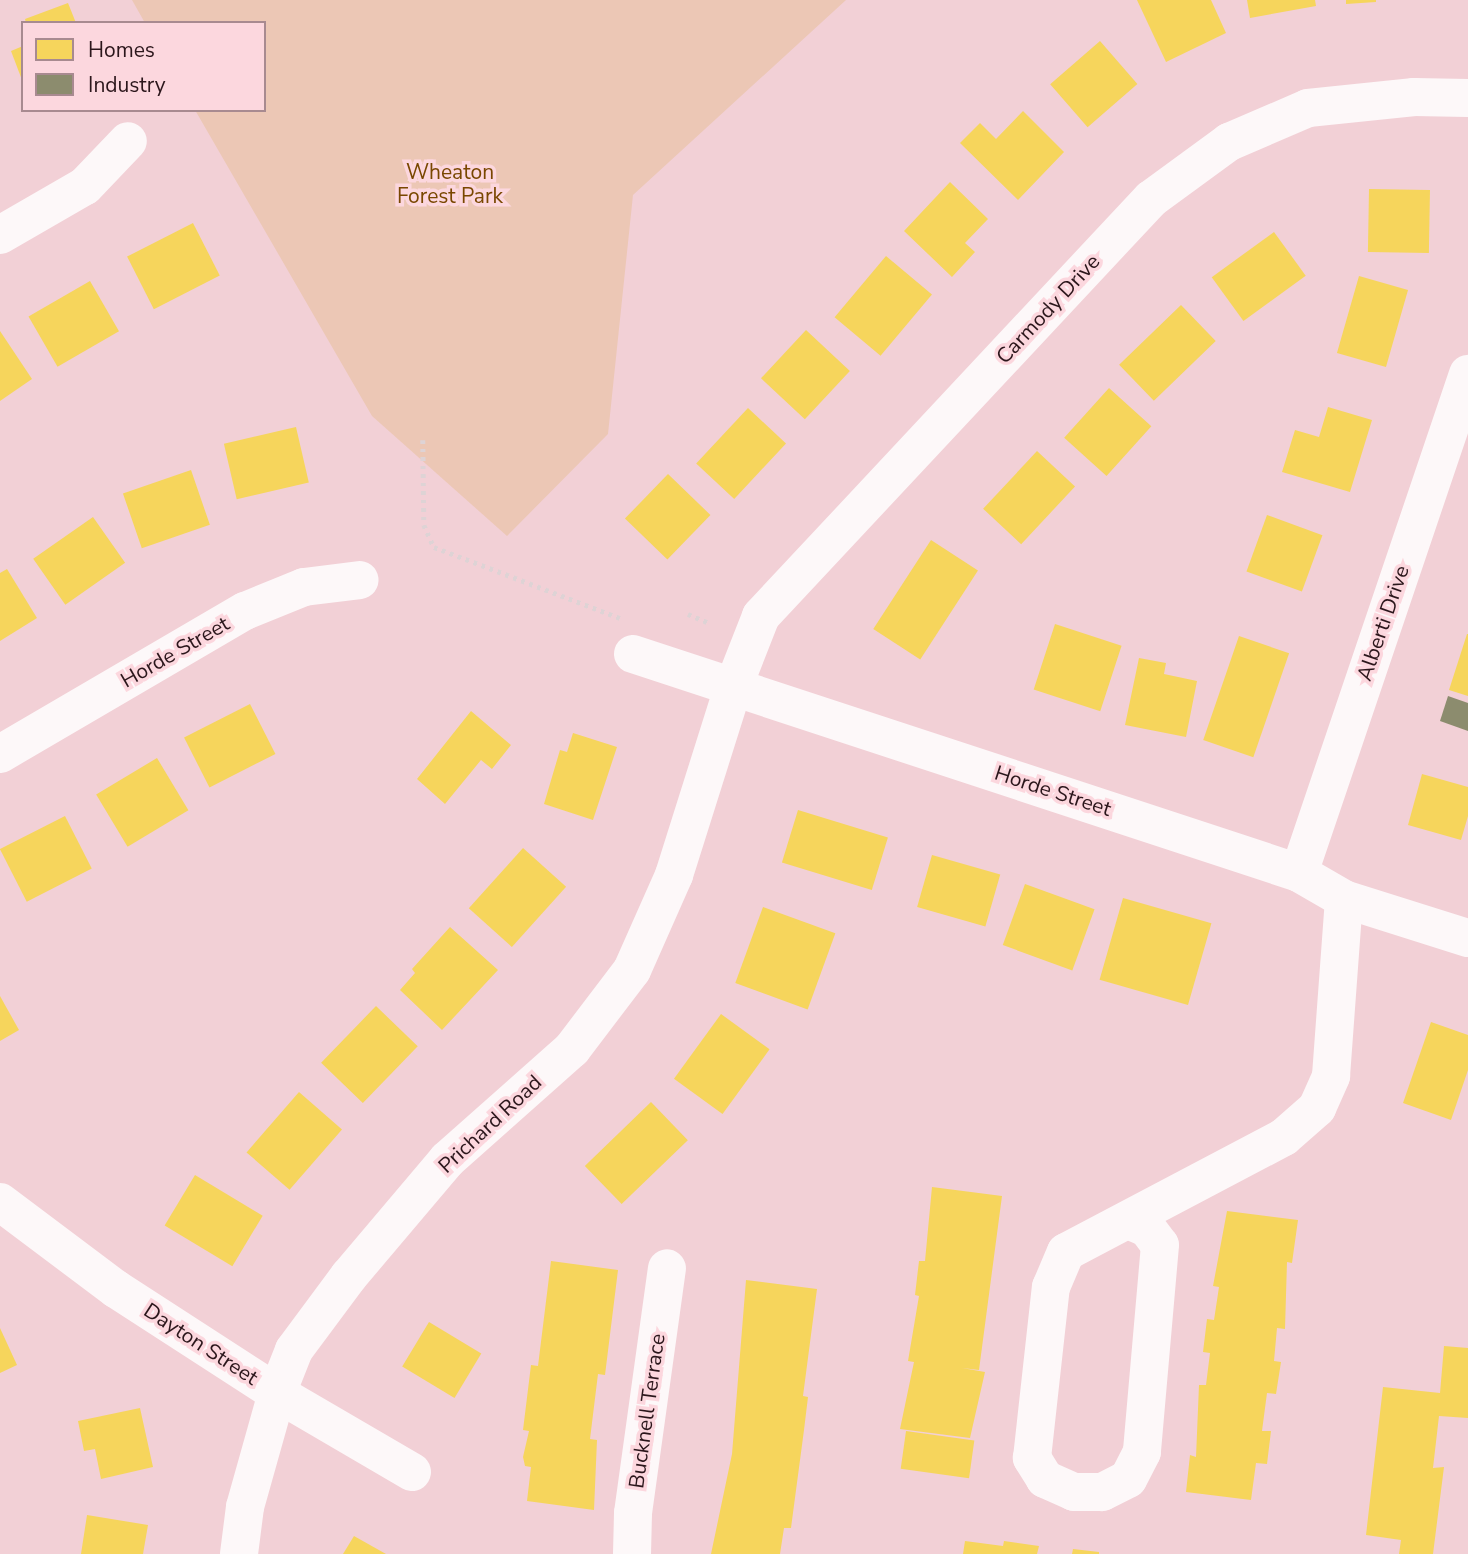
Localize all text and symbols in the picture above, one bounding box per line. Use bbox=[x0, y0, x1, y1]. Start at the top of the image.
legend bbox=[21, 21, 266, 112]
text: Homes bbox=[88, 36, 155, 64]
text: Industry bbox=[88, 71, 166, 99]
park label: Wheaton Forest Park bbox=[397, 159, 503, 209]
street label: Carmody Drive bbox=[991, 249, 1105, 369]
street label: Alberti Drive bbox=[1351, 562, 1415, 684]
street label: Horde Street bbox=[116, 611, 234, 693]
street label: Horde Street bbox=[991, 760, 1115, 822]
street label: Prichard Road bbox=[433, 1070, 547, 1178]
street label: Dayton Street bbox=[139, 1298, 263, 1390]
street label: Bucknell Terrace bbox=[624, 1332, 670, 1490]

